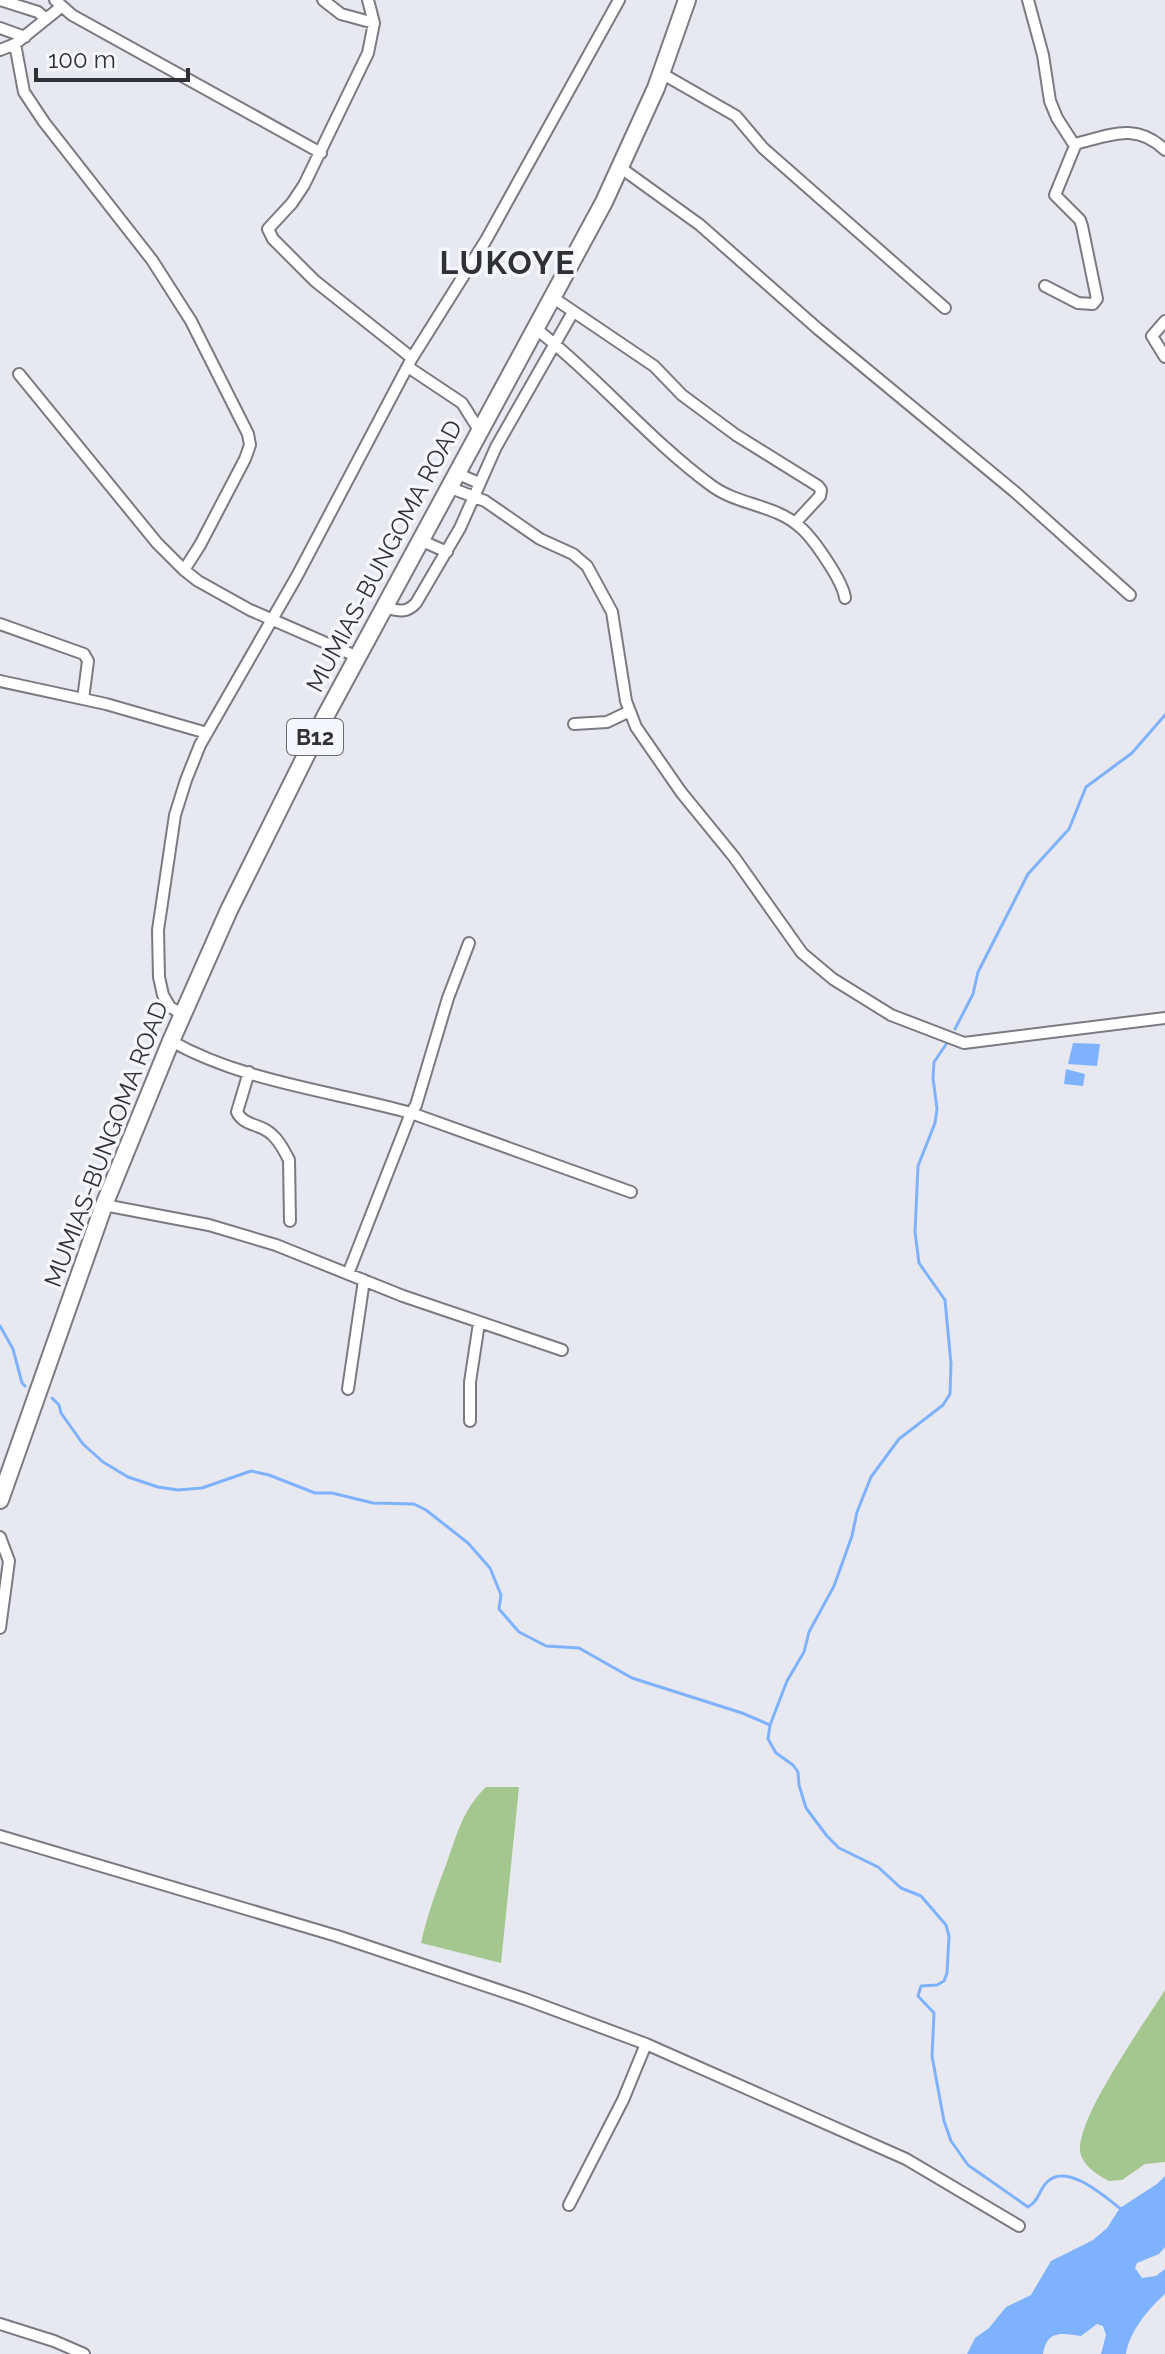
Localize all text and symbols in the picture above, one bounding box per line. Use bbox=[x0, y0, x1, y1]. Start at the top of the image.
scale bar bbox=[36, 32, 188, 82]
text: 100 m bbox=[48, 45, 116, 74]
district label: LUKOYE bbox=[439, 244, 577, 281]
street label: MUMIAS-BUNGOMA ROAD bbox=[300, 415, 468, 697]
road number: B12 bbox=[287, 719, 343, 755]
street label: MUMIAS-BUNGOMA ROAD bbox=[38, 997, 174, 1291]

